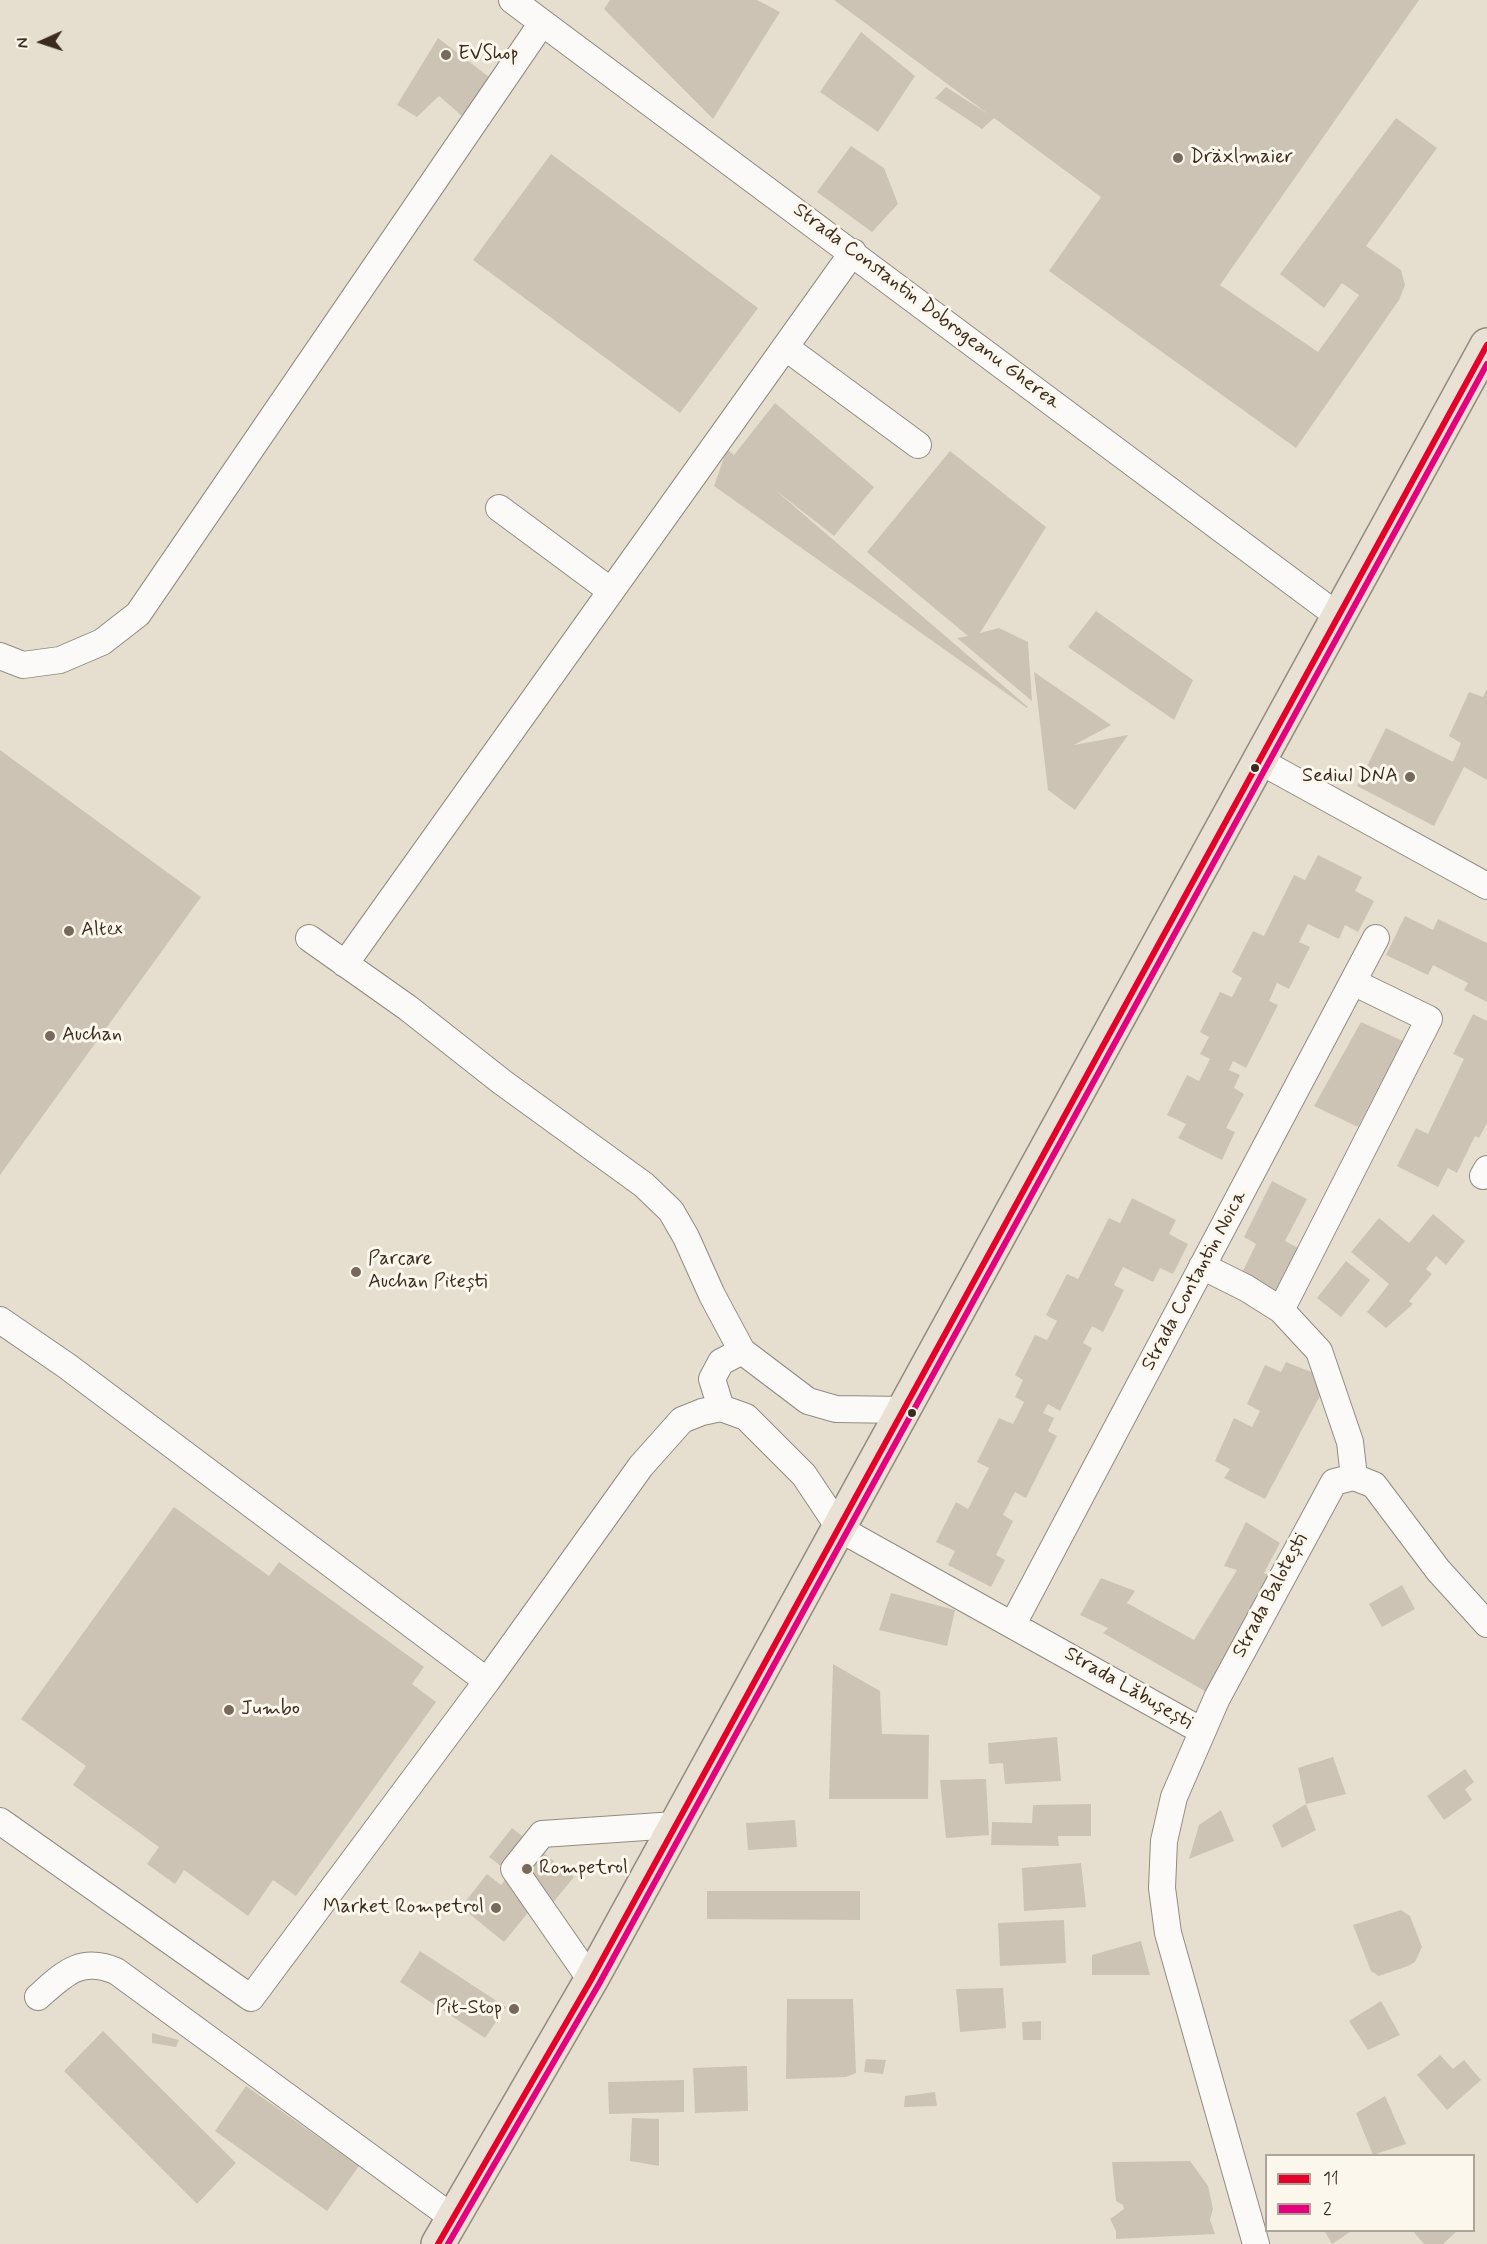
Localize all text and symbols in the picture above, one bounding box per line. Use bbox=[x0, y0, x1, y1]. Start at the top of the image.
north arrow bbox=[12, 12, 72, 72]
text: N bbox=[13, 37, 34, 49]
place label: EVShop bbox=[458, 43, 518, 67]
marker: EVShop bbox=[439, 48, 453, 62]
place label: Dräxlmaier bbox=[1190, 146, 1293, 170]
marker: Dräxlmaier bbox=[1171, 151, 1185, 165]
street label: Strada Constantin Dobrogeanu Gherea bbox=[788, 199, 1064, 415]
unlabelled marker bbox=[1249, 762, 1261, 774]
place label: Sediul DNA bbox=[1302, 765, 1398, 789]
marker: Sediul DNA bbox=[1403, 770, 1417, 784]
place label: Altex bbox=[81, 919, 123, 943]
marker: Altex bbox=[62, 924, 76, 938]
place label: Auchan bbox=[62, 1024, 122, 1048]
marker: Auchan bbox=[43, 1029, 57, 1043]
street label: Strada Contantin Noica bbox=[1137, 1187, 1253, 1375]
place label: Parcare Auchan Pitești bbox=[368, 1248, 487, 1295]
marker: Parcare Auchan Pitești bbox=[349, 1265, 363, 1279]
unlabelled marker bbox=[906, 1407, 918, 1419]
street label: Strada Balotești bbox=[1228, 1530, 1314, 1662]
street label: Strada Lăbușești bbox=[1059, 1643, 1197, 1735]
place label: Jumbo bbox=[241, 1698, 300, 1722]
marker: Jumbo bbox=[222, 1703, 236, 1717]
place label: Rompetrol bbox=[539, 1857, 628, 1881]
marker: Rompetrol bbox=[520, 1862, 534, 1876]
place label: Market Rompetrol bbox=[323, 1896, 484, 1920]
marker: Market Rompetrol bbox=[489, 1901, 503, 1915]
place label: Pit-Stop bbox=[435, 1997, 502, 2021]
marker: Pit-Stop bbox=[507, 2002, 521, 2016]
legend bbox=[1265, 2154, 1475, 2232]
text: 11 bbox=[1323, 2167, 1339, 2191]
text: 2 bbox=[1323, 2197, 1332, 2221]

